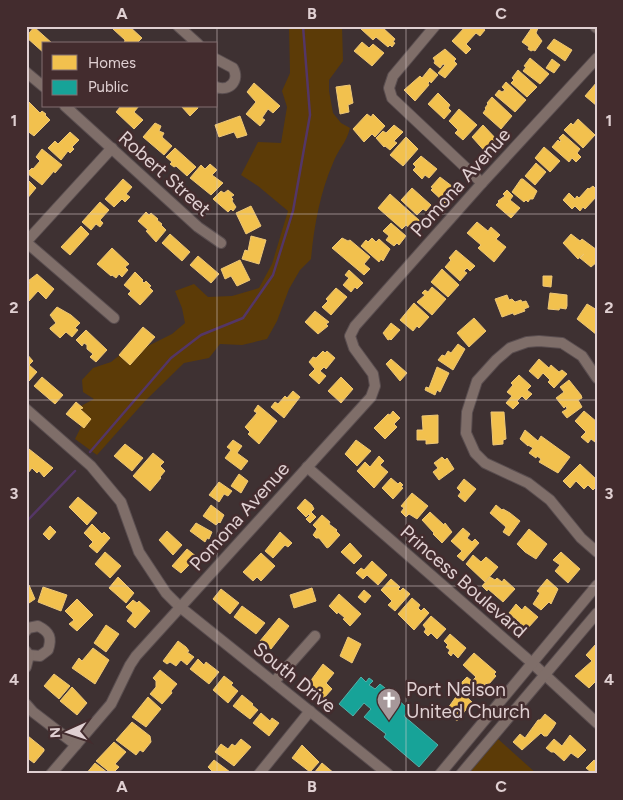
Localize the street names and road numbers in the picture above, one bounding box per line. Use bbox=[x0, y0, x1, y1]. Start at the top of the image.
street label: Pomona Avenue bbox=[406, 123, 515, 241]
street label: Robert Street bbox=[114, 126, 215, 221]
street label: Pomona Avenue bbox=[185, 457, 294, 575]
street label: Princess Boulevard bbox=[396, 520, 532, 642]
street label: South Drive bbox=[249, 637, 341, 718]

